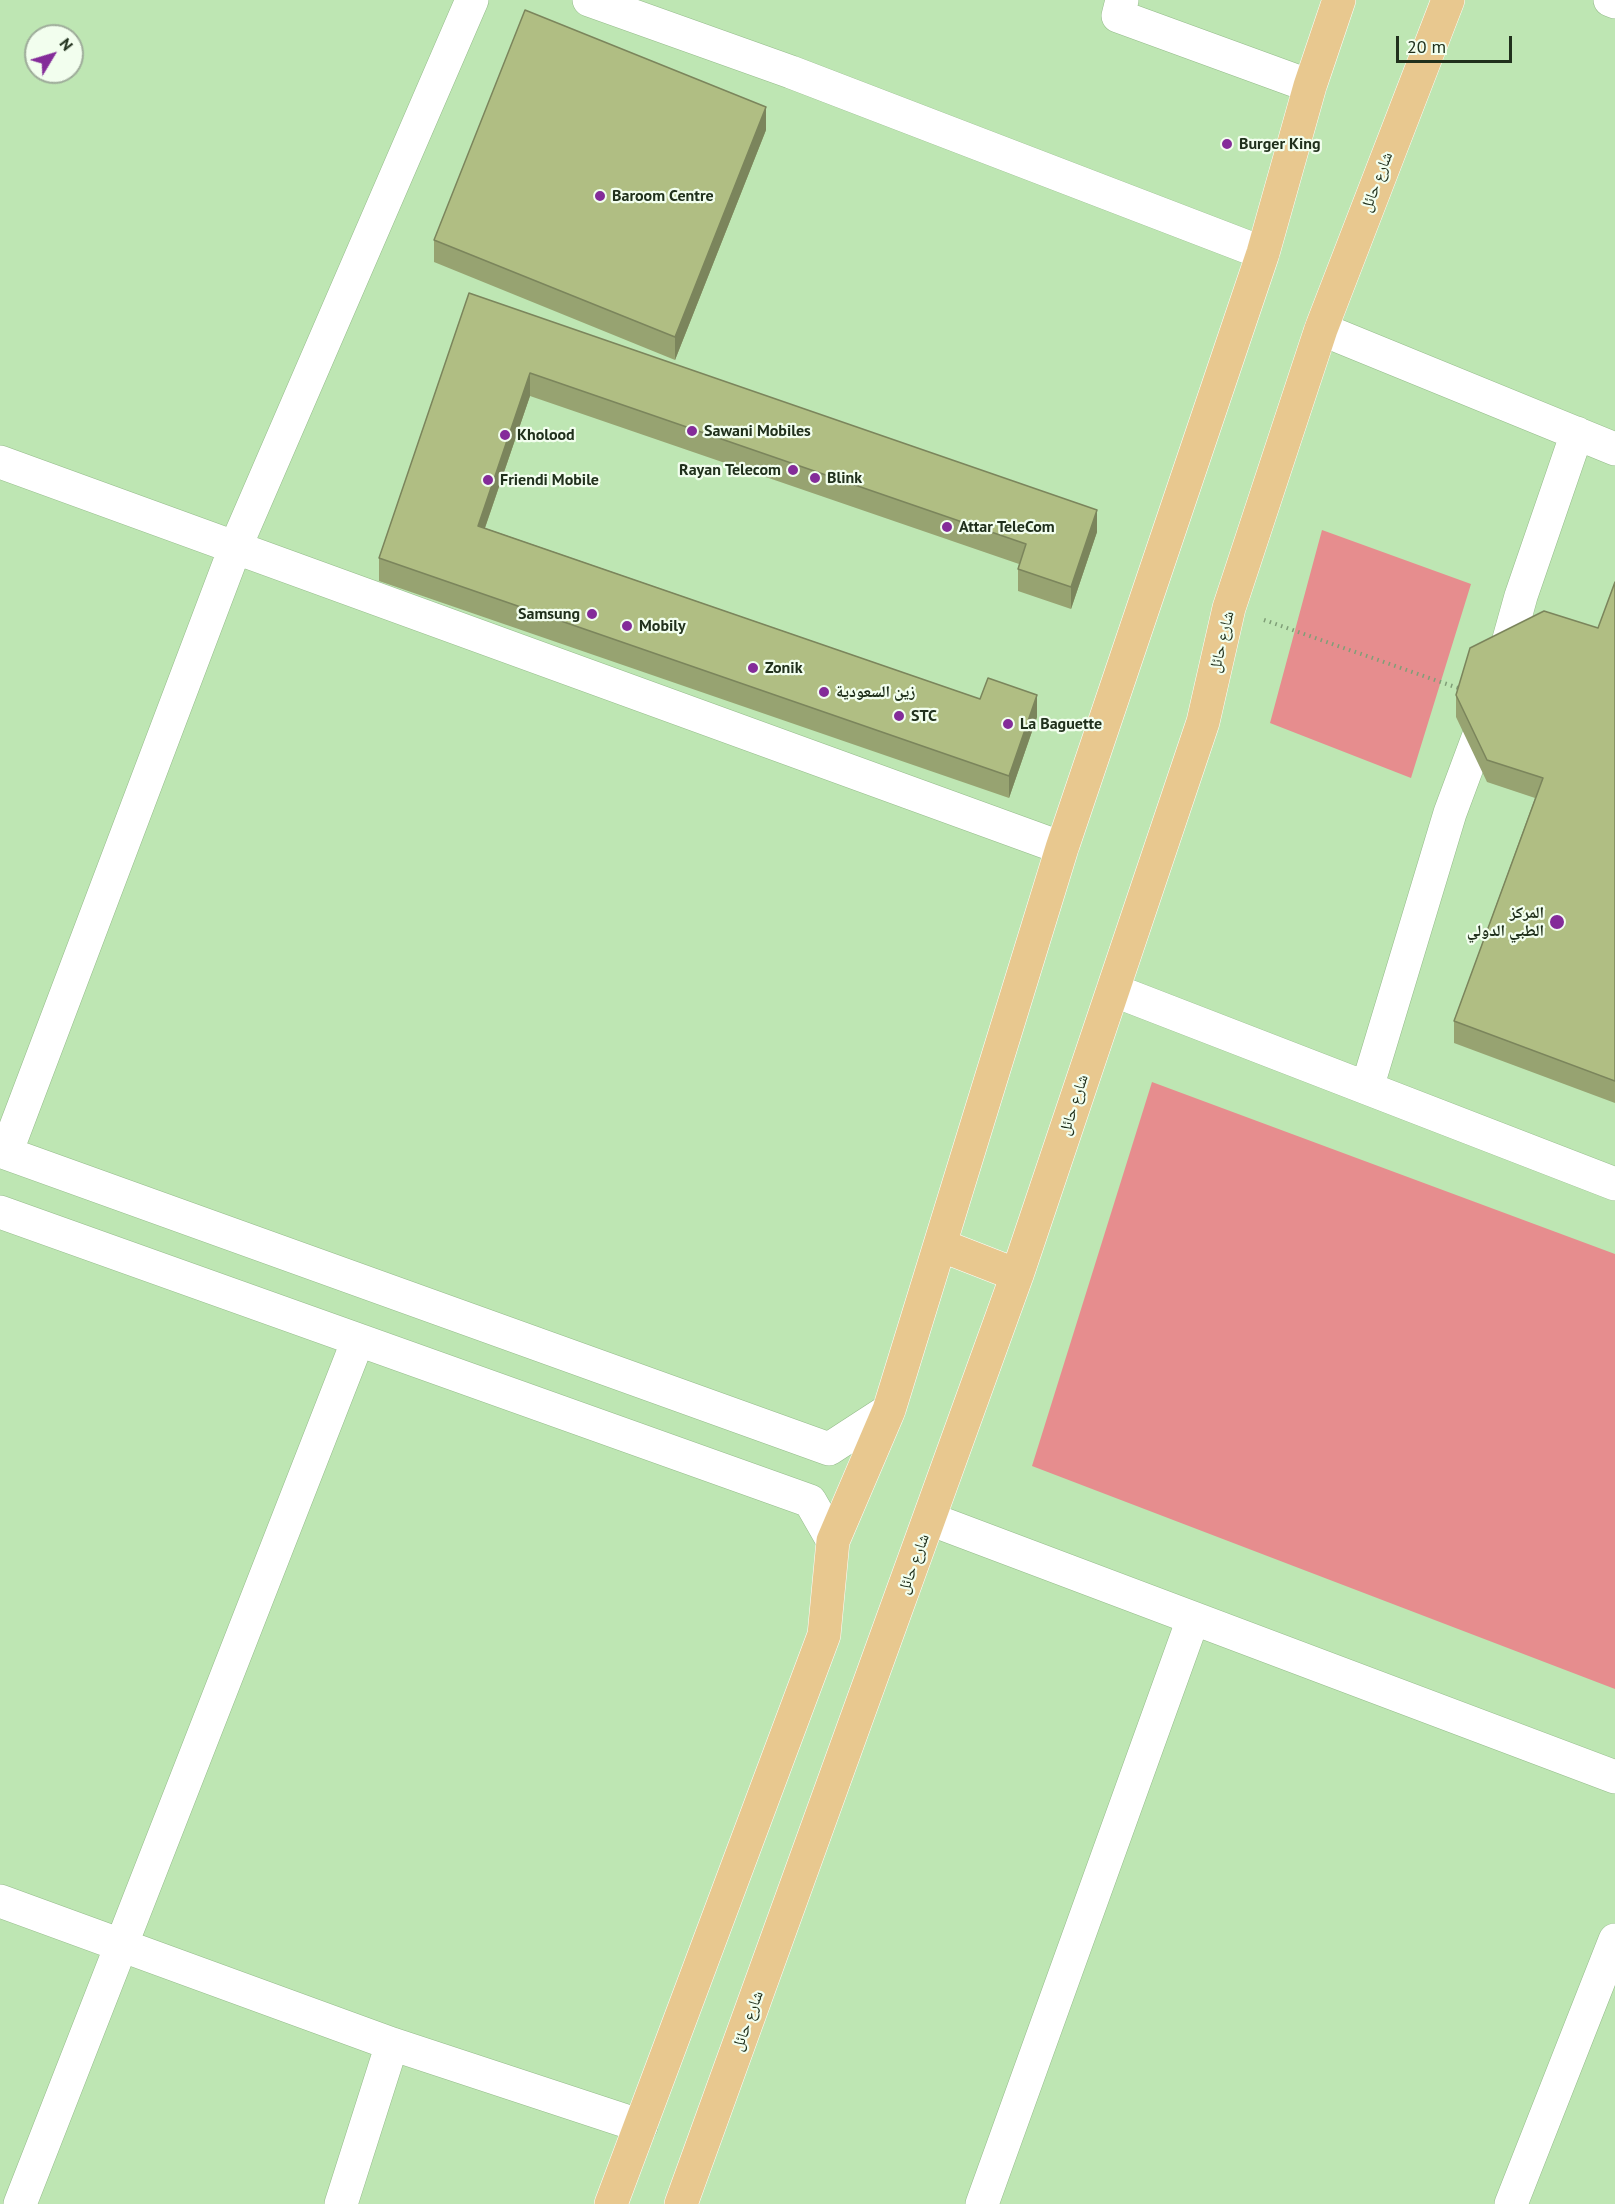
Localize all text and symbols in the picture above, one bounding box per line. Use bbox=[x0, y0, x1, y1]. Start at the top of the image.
north arrow bbox=[24, 24, 84, 84]
scale bar bbox=[1399, 24, 1514, 62]
text: N bbox=[55, 34, 78, 54]
text: 20 m bbox=[1407, 35, 1446, 58]
place label: Burger King bbox=[1239, 134, 1321, 154]
marker: Burger King bbox=[1220, 137, 1234, 151]
street label: شارع حائل bbox=[1357, 149, 1397, 215]
place label: Baroom Centre bbox=[612, 186, 714, 206]
marker: Baroom Centre bbox=[593, 189, 607, 203]
place label: Sawani Mobiles bbox=[704, 421, 811, 441]
marker: Sawani Mobiles bbox=[685, 424, 699, 438]
place label: Kholood bbox=[517, 425, 575, 445]
marker: Kholood bbox=[498, 428, 512, 442]
place label: Rayan Telecom bbox=[679, 460, 781, 480]
marker: Rayan Telecom bbox=[786, 463, 800, 477]
place label: Blink bbox=[827, 468, 862, 488]
place label: Friendi Mobile bbox=[500, 470, 599, 490]
marker: Blink bbox=[808, 471, 822, 485]
marker: Friendi Mobile bbox=[481, 473, 495, 487]
place label: Attar TeleCom bbox=[959, 517, 1055, 537]
marker: Attar TeleCom bbox=[940, 520, 954, 534]
place label: Samsung bbox=[518, 604, 580, 624]
marker: Samsung bbox=[585, 607, 599, 621]
street label: شارع حائل bbox=[1206, 609, 1238, 675]
place label: Mobily bbox=[639, 616, 686, 636]
marker: Mobily bbox=[620, 619, 634, 633]
place label: Zonik bbox=[765, 658, 802, 678]
marker: Zonik bbox=[746, 661, 760, 675]
place label: زين السعودية bbox=[836, 682, 915, 702]
marker: زين السعودية bbox=[817, 685, 831, 699]
place label: STC bbox=[911, 706, 937, 726]
marker: STC bbox=[892, 709, 906, 723]
place label: La Baguette bbox=[1020, 714, 1102, 734]
marker: La Baguette bbox=[1001, 717, 1015, 731]
place label: المركز الطبي الدولي bbox=[1467, 903, 1544, 941]
marker: المركز الطبي الدولي bbox=[1548, 913, 1566, 931]
street label: شارع حائل bbox=[1055, 1072, 1093, 1138]
street label: شارع حائل bbox=[894, 1531, 934, 1597]
street label: شارع حائل bbox=[728, 1988, 768, 2054]

